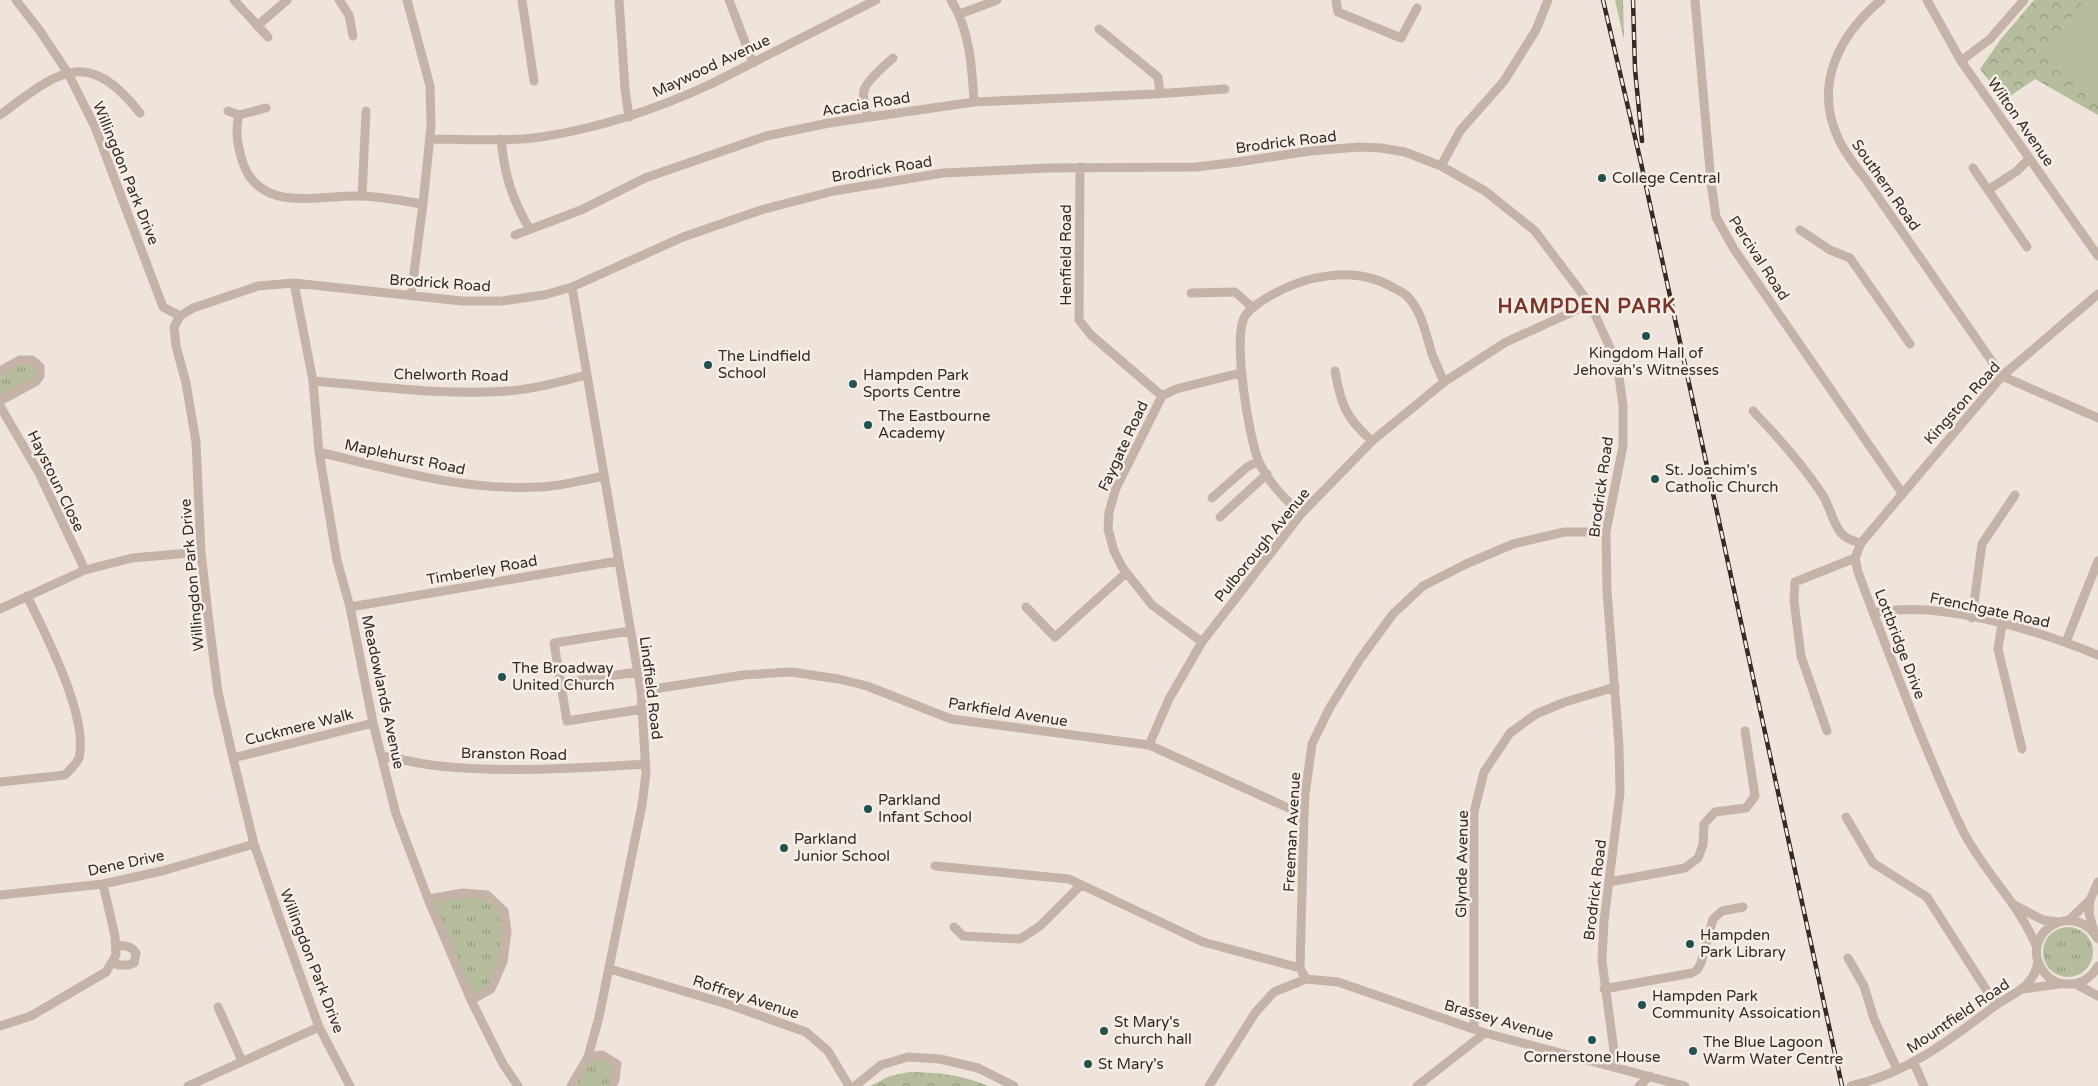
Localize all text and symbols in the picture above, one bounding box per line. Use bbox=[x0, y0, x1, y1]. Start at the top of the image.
street label: Maywood Avenue bbox=[649, 31, 773, 101]
street label: Wilton Avenue bbox=[1984, 74, 2058, 170]
street label: Acacia Road bbox=[821, 88, 911, 120]
street label: Willingdon Park Drive bbox=[89, 99, 163, 247]
street label: Brodrick Road bbox=[1234, 127, 1338, 157]
street label: Southern Road bbox=[1848, 136, 1924, 234]
street label: Brodrick Road bbox=[830, 152, 934, 186]
place label: College Central bbox=[1612, 169, 1720, 187]
marker: College Central bbox=[1596, 172, 1608, 184]
street label: Henfield Road bbox=[1057, 204, 1075, 306]
street label: Percival Road bbox=[1725, 212, 1793, 304]
street label: Brodrick Road bbox=[389, 270, 491, 296]
district label: HAMPDEN PARK bbox=[1498, 295, 1676, 319]
marker: Kingdom Hall of Jehovah's Witnesses bbox=[1640, 330, 1652, 342]
place label: Kingdom Hall of Jehovah's Witnesses bbox=[1573, 344, 1719, 379]
place label: The Lindfield School bbox=[718, 347, 811, 382]
street label: Kingston Road bbox=[1920, 358, 2004, 448]
marker: The Lindfield School bbox=[702, 359, 714, 371]
street label: Chelworth Road bbox=[393, 365, 509, 385]
place label: Hampden Park Sports Centre bbox=[863, 366, 969, 401]
marker: Hampden Park Sports Centre bbox=[847, 378, 859, 390]
street label: Faygate Road bbox=[1094, 398, 1152, 494]
place label: The Eastbourne Academy bbox=[878, 407, 990, 442]
marker: The Eastbourne Academy bbox=[862, 419, 874, 431]
street label: Haystoun Close bbox=[24, 427, 88, 535]
street label: Maplehurst Road bbox=[343, 435, 467, 479]
street label: Brodrick Road bbox=[1585, 435, 1617, 539]
place label: St. Joachim's Catholic Church bbox=[1665, 461, 1778, 496]
marker: St. Joachim's Catholic Church bbox=[1649, 473, 1661, 485]
street label: Pulborough Avenue bbox=[1211, 484, 1313, 606]
street label: Willingdon Park Drive bbox=[176, 498, 208, 652]
street label: Timberley Road bbox=[425, 551, 539, 589]
street label: Lottbridge Drive bbox=[1871, 586, 1929, 702]
street label: Frenchgate Road bbox=[1928, 588, 2052, 632]
street label: Meadowlands Avenue bbox=[358, 613, 408, 771]
street label: Lindfield Road bbox=[636, 635, 666, 741]
place label: The Broadway United Church bbox=[512, 659, 615, 694]
marker: The Broadway United Church bbox=[496, 671, 508, 683]
street label: Parkfield Avenue bbox=[947, 694, 1069, 730]
street label: Cuckmere Walk bbox=[243, 705, 355, 749]
street label: Branston Road bbox=[461, 744, 567, 764]
street label: Freeman Avenue bbox=[1280, 772, 1304, 892]
place label: Parkland Infant School bbox=[878, 791, 972, 826]
marker: Parkland Infant School bbox=[862, 803, 874, 815]
street label: Glynde Avenue bbox=[1452, 810, 1472, 918]
place label: Parkland Junior School bbox=[794, 830, 890, 865]
street label: Brodrick Road bbox=[1580, 838, 1610, 942]
marker: Parkland Junior School bbox=[778, 842, 790, 854]
street label: Dene Drive bbox=[86, 846, 166, 880]
street label: Willingdon Park Drive bbox=[276, 886, 348, 1036]
place label: Hampden Park Library bbox=[1700, 926, 1786, 961]
marker: Hampden Park Library bbox=[1684, 938, 1696, 950]
street label: Roffrey Avenue bbox=[690, 971, 802, 1023]
street label: Mountfield Road bbox=[1903, 975, 2013, 1057]
place label: Hampden Park Community Assoication bbox=[1652, 987, 1821, 1022]
street label: Brassey Avenue bbox=[1442, 996, 1556, 1044]
marker: Hampden Park Community Assoication bbox=[1636, 999, 1648, 1011]
place label: St Mary's church hall bbox=[1114, 1013, 1192, 1048]
marker: St Mary's church hall bbox=[1098, 1025, 1110, 1037]
place label: The Blue Lagoon Warm Water Centre bbox=[1703, 1033, 1843, 1068]
marker: Cornerstone House bbox=[1586, 1034, 1598, 1046]
marker: The Blue Lagoon Warm Water Centre bbox=[1687, 1045, 1699, 1057]
place label: Cornerstone House bbox=[1524, 1048, 1660, 1066]
place label: St Mary's bbox=[1098, 1055, 1164, 1073]
marker: St Mary's bbox=[1082, 1058, 1094, 1070]

